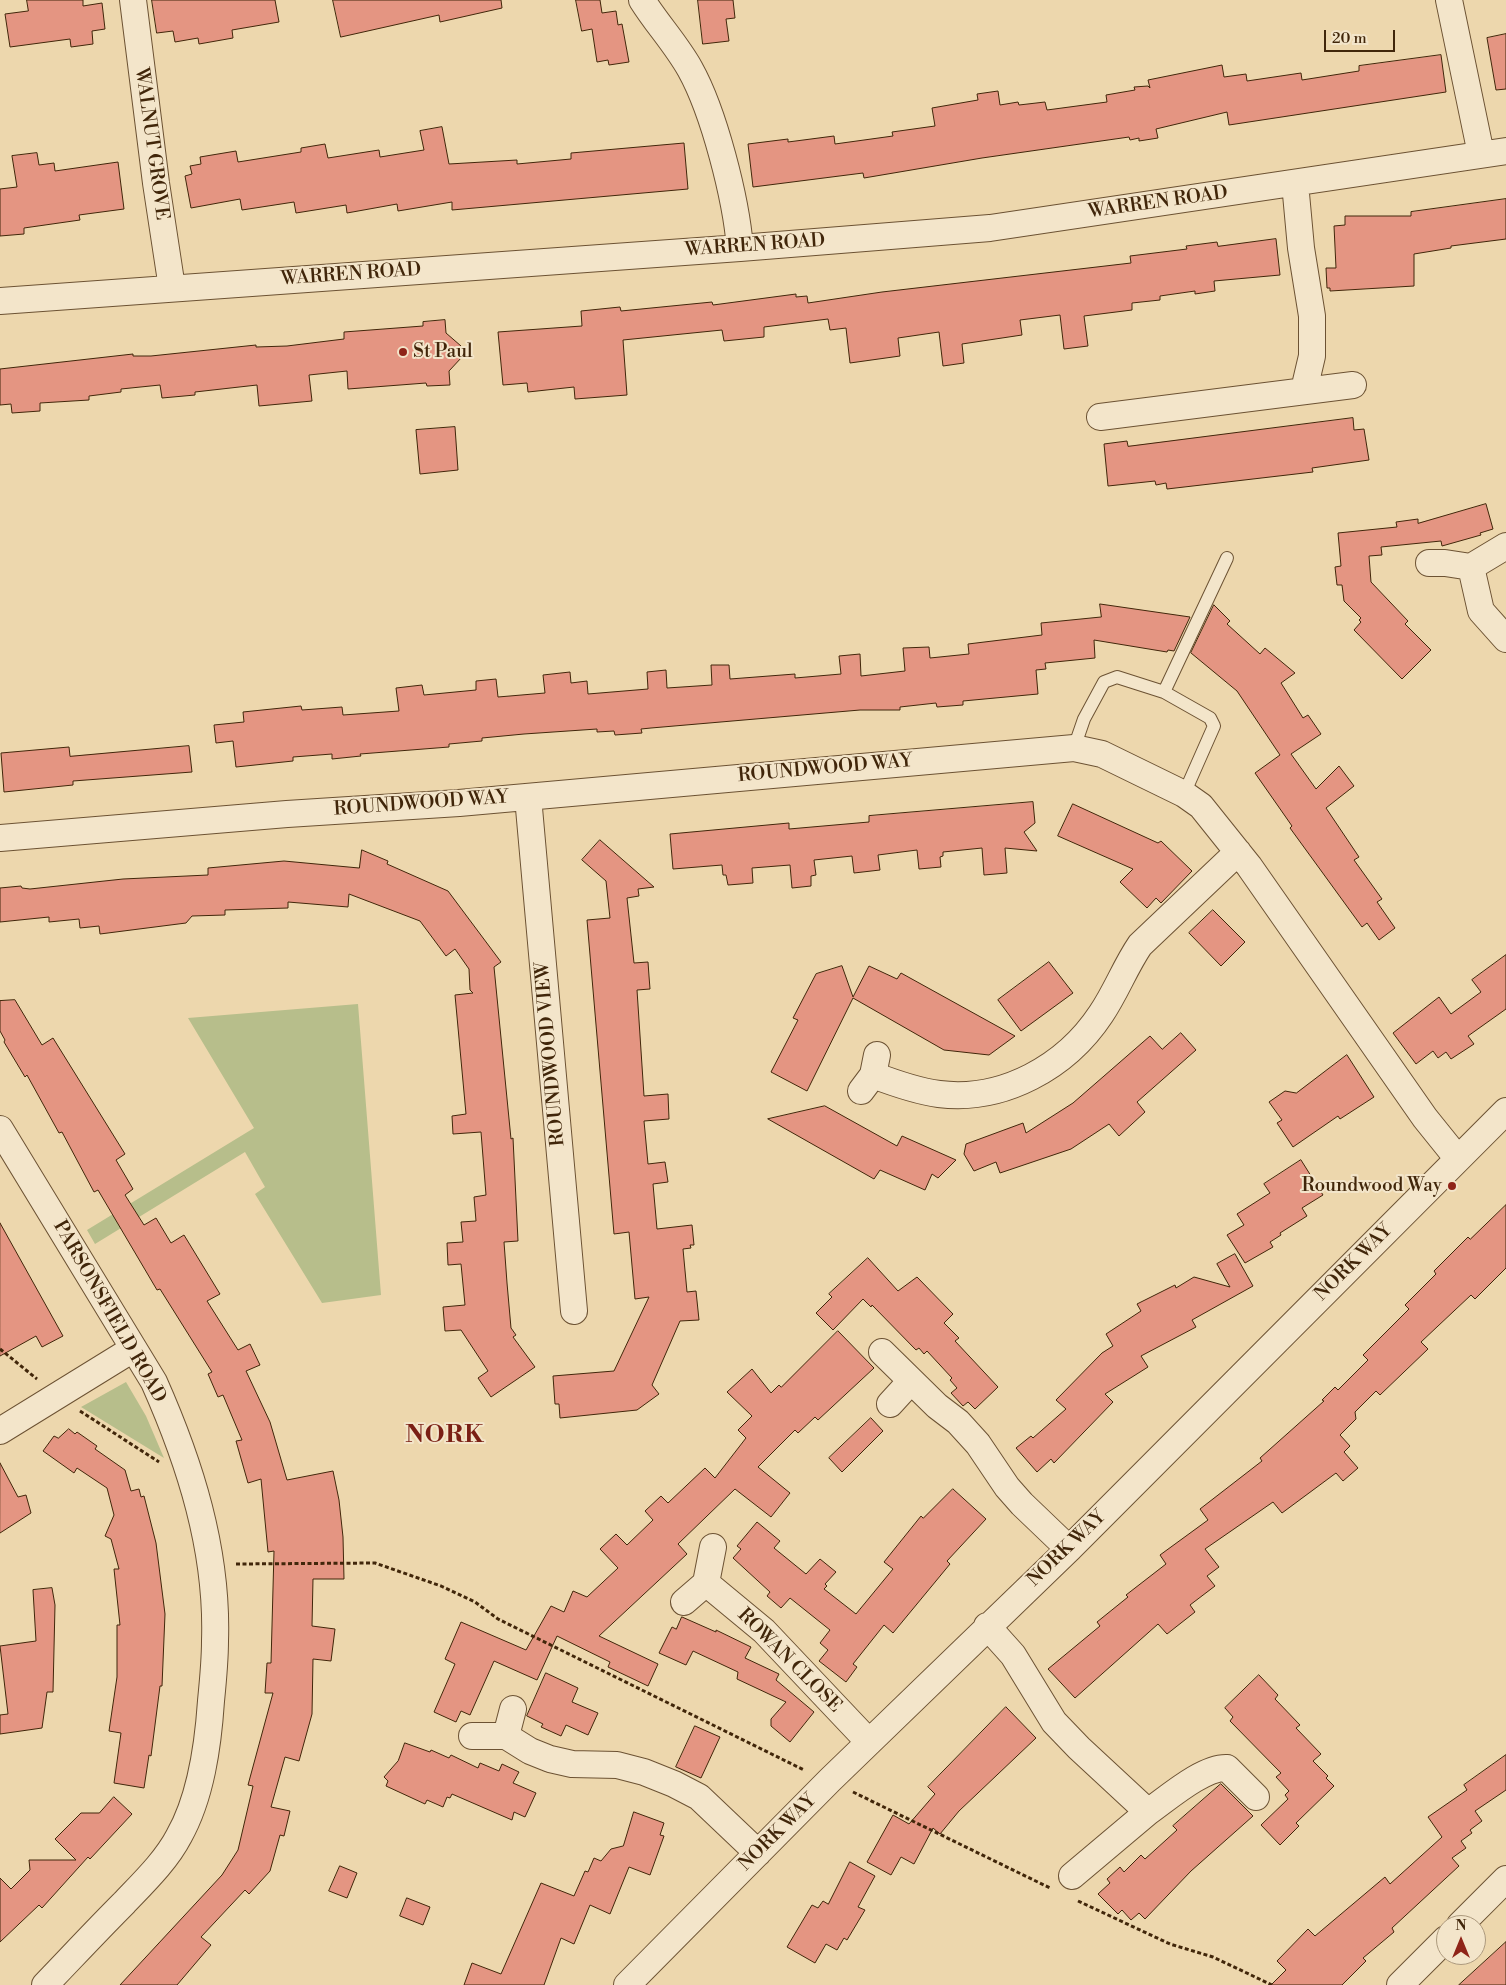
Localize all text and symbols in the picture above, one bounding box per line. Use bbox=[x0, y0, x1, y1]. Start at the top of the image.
scale bar bbox=[1326, 20, 1397, 52]
text: 20 m bbox=[1332, 29, 1367, 48]
street label: WALNUT GROVE bbox=[129, 66, 173, 222]
street label: WARREN ROAD bbox=[1087, 182, 1229, 224]
street label: WARREN ROAD bbox=[684, 230, 826, 262]
street label: WARREN ROAD bbox=[280, 259, 422, 291]
place label: St Paul bbox=[413, 341, 473, 363]
marker: St Paul bbox=[397, 346, 409, 358]
street label: ROUNDWOOD WAY bbox=[737, 750, 913, 788]
street label: ROUNDWOOD WAY bbox=[333, 787, 509, 821]
street label: ROUNDWOOD VIEW bbox=[532, 961, 570, 1147]
place label: Roundwood Way bbox=[1302, 1175, 1442, 1197]
marker: Roundwood Way bbox=[1446, 1180, 1458, 1192]
street label: PARSONSFIELD ROAD bbox=[47, 1217, 171, 1407]
street label: NORK WAY bbox=[1311, 1220, 1397, 1306]
district label: NORK bbox=[405, 1422, 485, 1450]
street label: NORK WAY bbox=[1023, 1506, 1111, 1592]
street label: ROWAN CLOSE bbox=[732, 1604, 846, 1718]
street label: NORK WAY bbox=[735, 1790, 821, 1876]
north arrow bbox=[1436, 1915, 1486, 1965]
text: N bbox=[1455, 1917, 1467, 1935]

